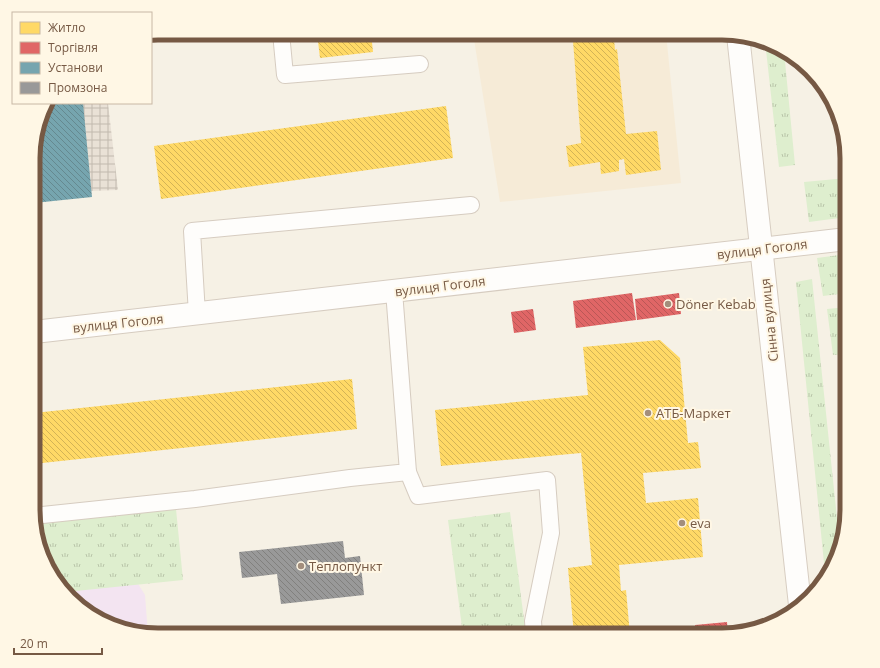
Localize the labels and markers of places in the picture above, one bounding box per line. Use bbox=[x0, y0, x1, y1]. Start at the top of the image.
place label: Döner Kebab bbox=[676, 295, 756, 313]
marker: Döner Kebab bbox=[663, 299, 673, 309]
place label: АТБ-Маркет bbox=[656, 404, 731, 422]
marker: АТБ-Маркет bbox=[643, 408, 653, 418]
place label: eva bbox=[690, 514, 711, 532]
marker: eva bbox=[677, 518, 687, 528]
place label: Теплопункт bbox=[309, 557, 382, 575]
marker: Теплопункт bbox=[296, 561, 306, 571]

